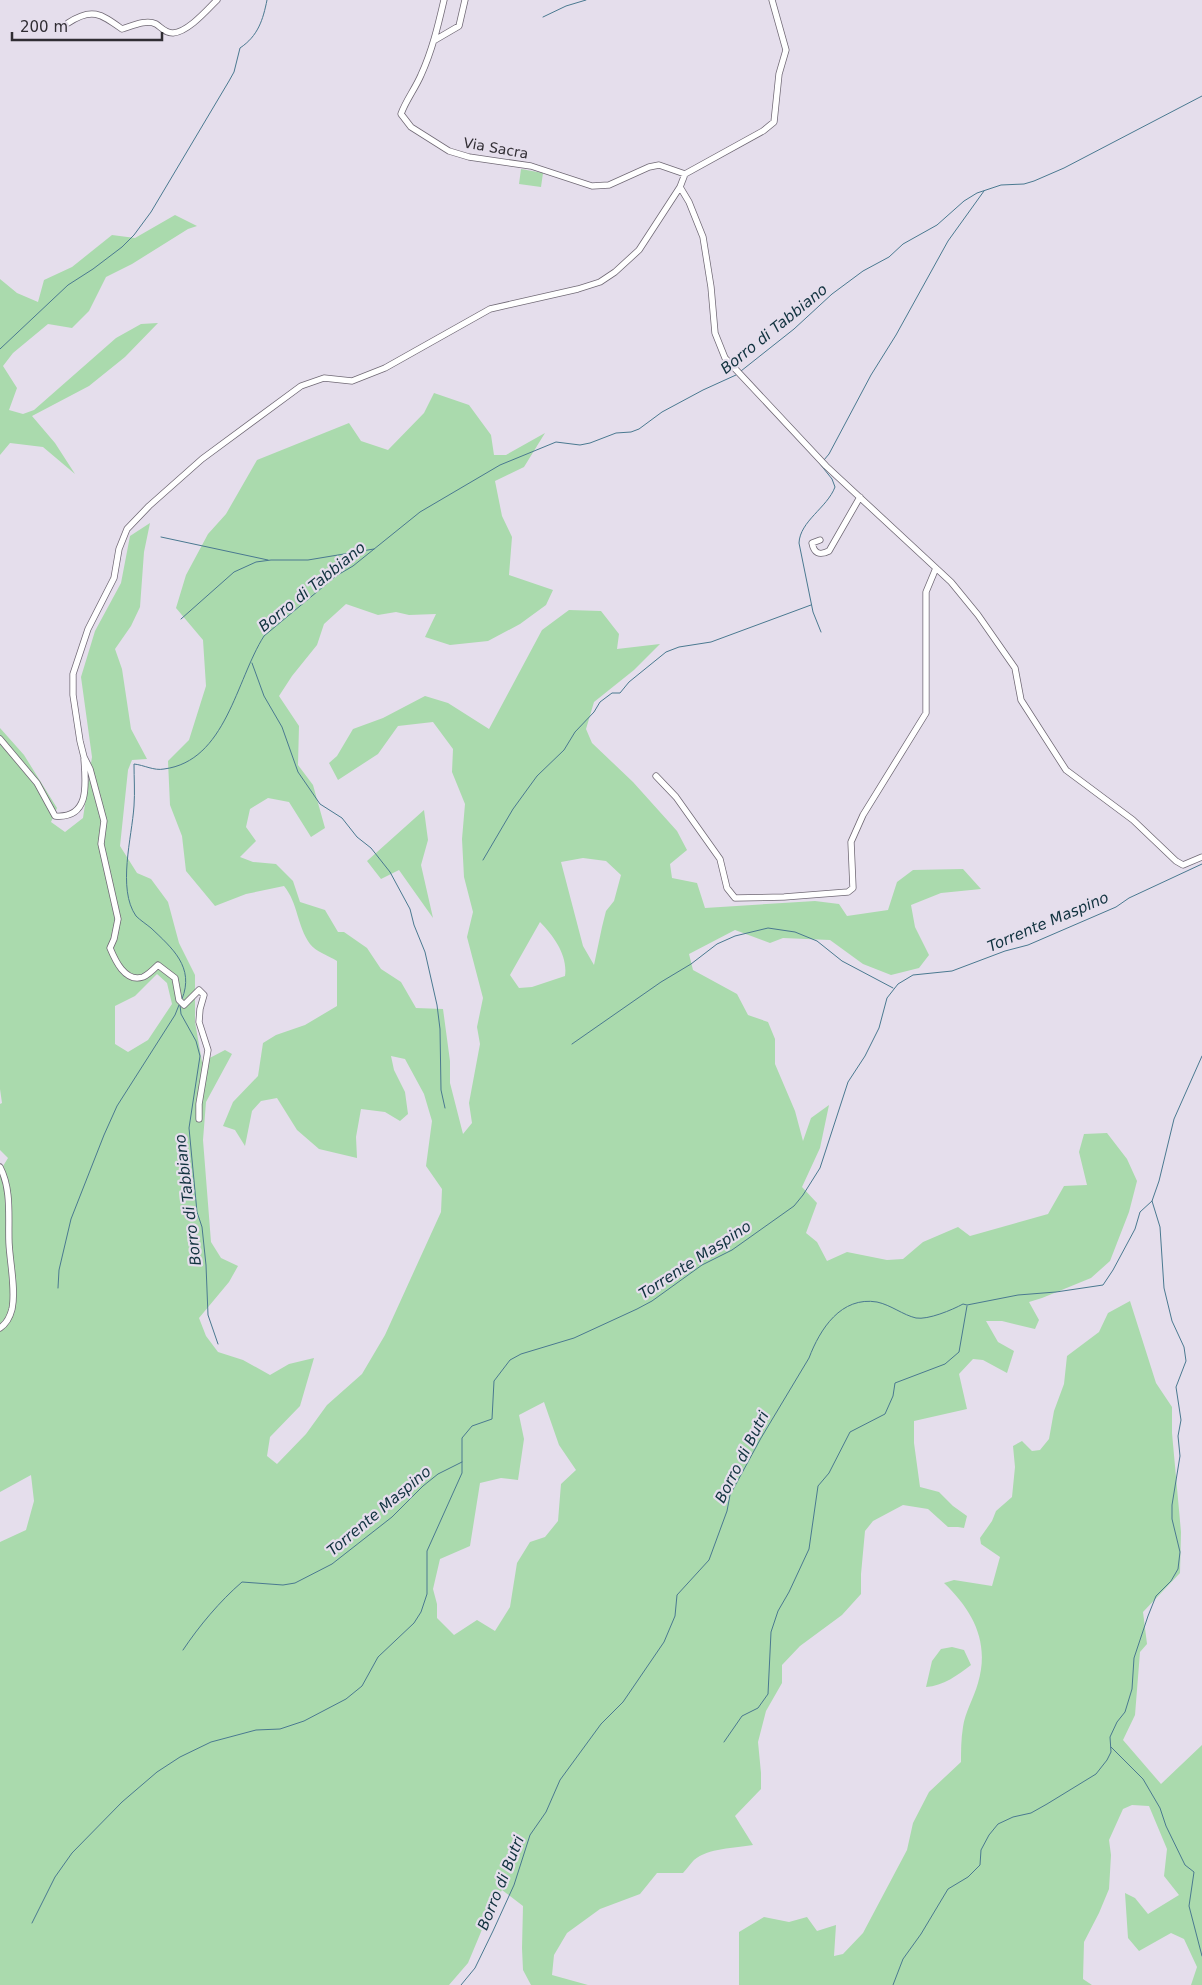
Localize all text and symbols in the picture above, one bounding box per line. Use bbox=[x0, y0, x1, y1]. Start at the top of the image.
scale bar bbox=[12, 10, 162, 42]
text: 200 m bbox=[20, 18, 68, 36]
street label: Via Sacra bbox=[462, 134, 530, 162]
water label: Borro di Tabbiano bbox=[717, 280, 831, 378]
water label: Borro di Tabbiano bbox=[255, 538, 369, 636]
water label: Torrente Maspino bbox=[985, 888, 1111, 956]
water label: Borro di Tabbiano bbox=[171, 1133, 205, 1267]
water label: Torrente Maspino bbox=[636, 1217, 754, 1303]
water label: Borro di Butri bbox=[711, 1408, 773, 1506]
water label: Torrente Maspino bbox=[324, 1462, 434, 1560]
water label: Borro di Butri bbox=[474, 1832, 528, 1933]

